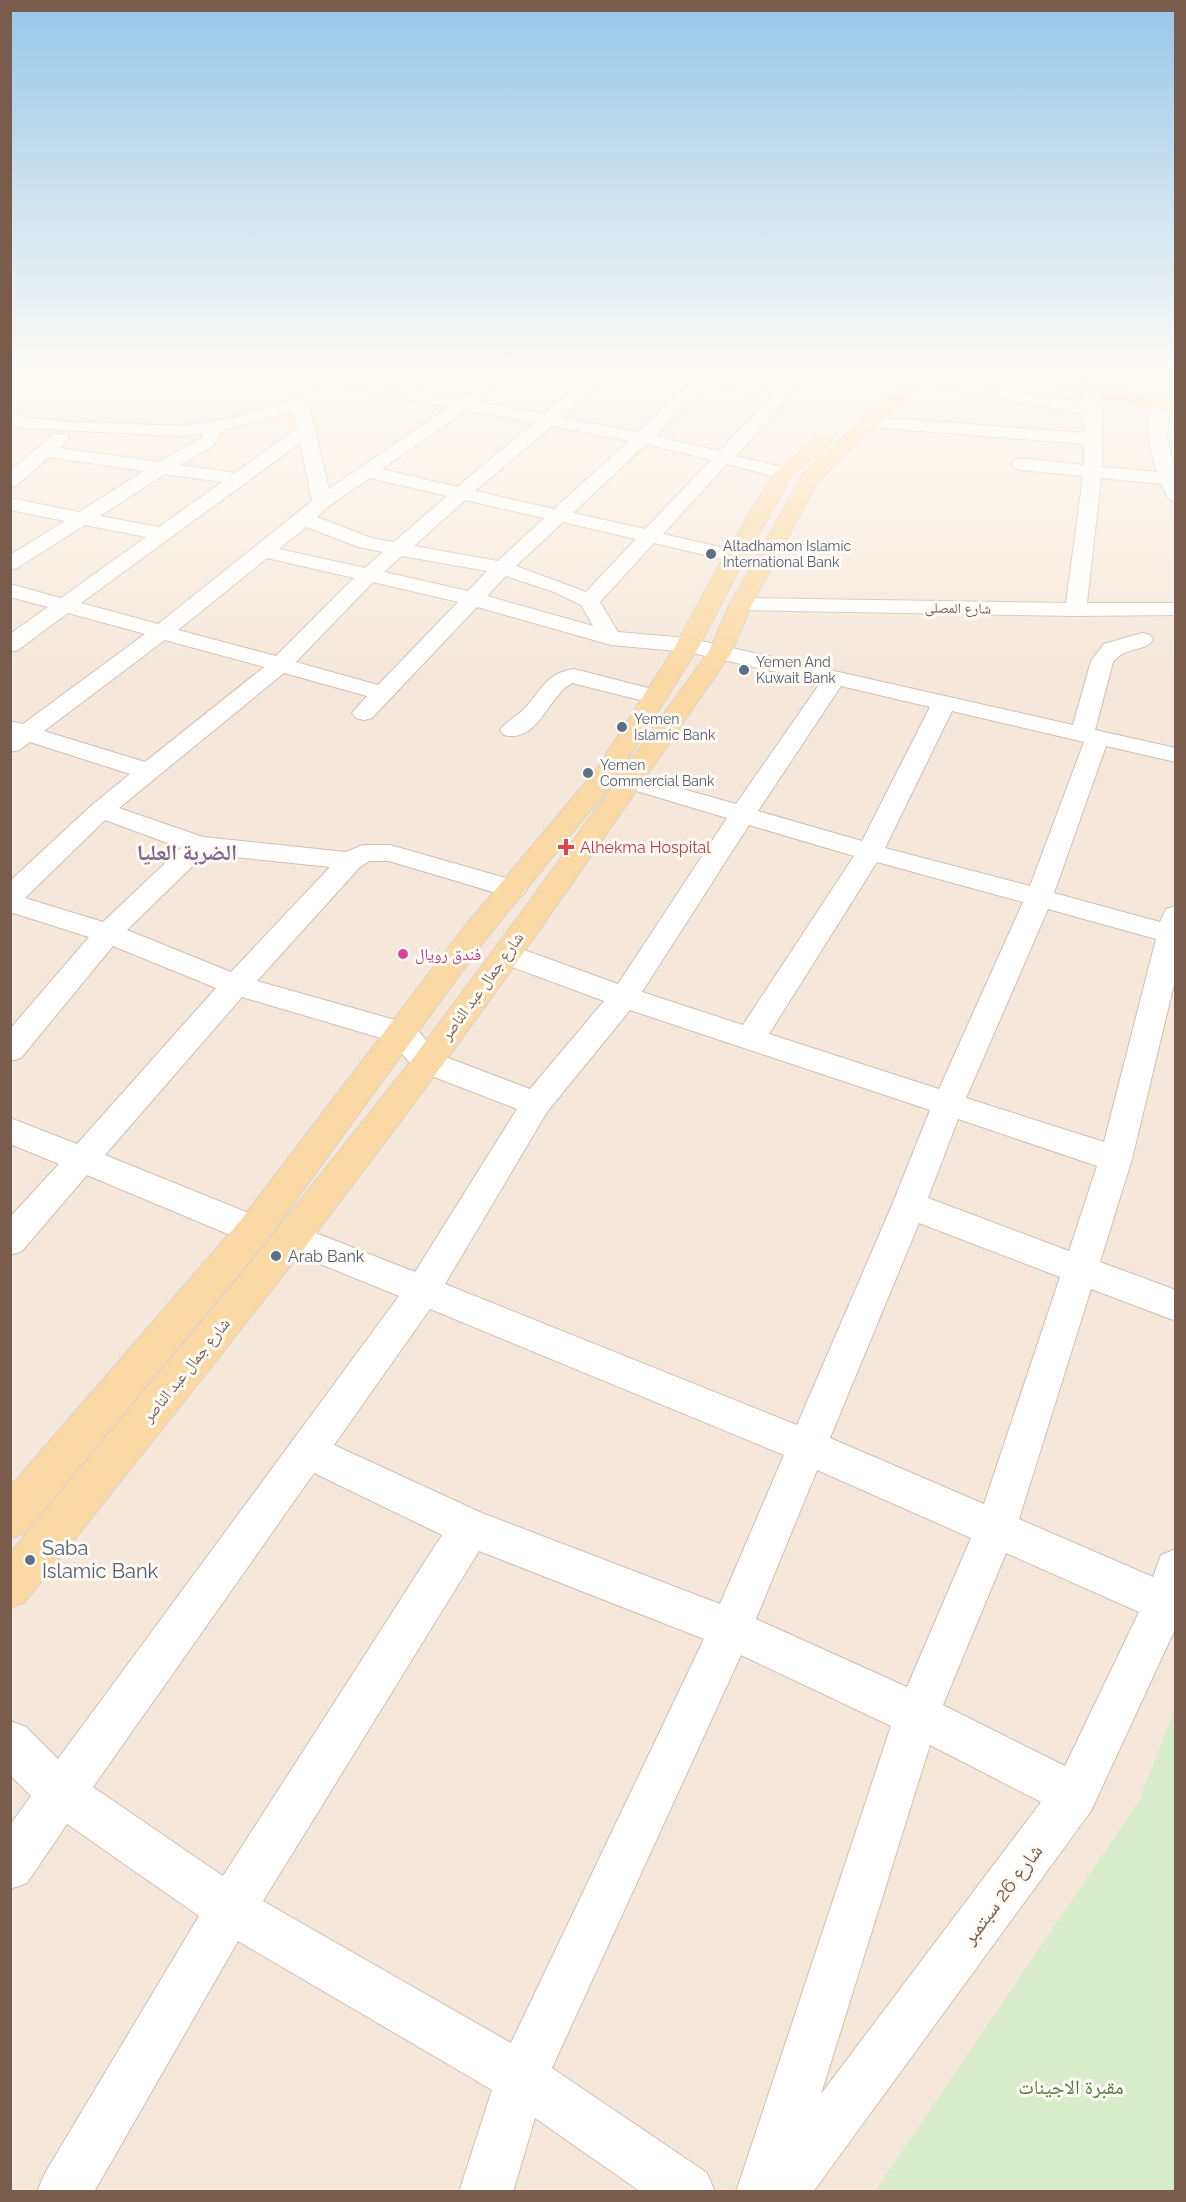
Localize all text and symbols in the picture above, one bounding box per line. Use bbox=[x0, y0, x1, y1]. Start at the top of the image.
place label: Altadhamon Islamic International Bank bbox=[723, 538, 852, 570]
marker: Altadhamon Islamic International Bank bbox=[704, 547, 718, 561]
street label: شارع المصلى bbox=[925, 599, 991, 619]
place label: Yemen And Kuwait Bank bbox=[756, 654, 836, 686]
marker: Yemen And Kuwait Bank bbox=[737, 663, 751, 677]
place label: Yemen Islamic Bank bbox=[634, 711, 716, 743]
marker: Yemen Islamic Bank bbox=[615, 720, 629, 734]
place label: Yemen Commercial Bank bbox=[600, 757, 715, 789]
marker: Yemen Commercial Bank bbox=[581, 766, 595, 780]
marker: Alhekma Hospital bbox=[557, 838, 575, 856]
place label: Alhekma Hospital bbox=[580, 838, 711, 857]
district label: الضربة العليا bbox=[137, 839, 237, 866]
street label: شارع جمال عبد الناصر bbox=[436, 929, 528, 1045]
place label: فندق رويال bbox=[415, 945, 481, 965]
marker: فندق رويال bbox=[396, 947, 410, 961]
place label: Arab Bank bbox=[288, 1247, 365, 1266]
marker: Arab Bank bbox=[269, 1249, 283, 1263]
street label: شارع جمال عبد الناصر bbox=[138, 1314, 235, 1427]
place label: Saba Islamic Bank bbox=[42, 1536, 159, 1583]
marker: Saba Islamic Bank bbox=[23, 1553, 37, 1567]
street label: شارع 26 سبتمبر bbox=[956, 1839, 1048, 1950]
park label: مقبرة الاجينات bbox=[1018, 2075, 1124, 2099]

